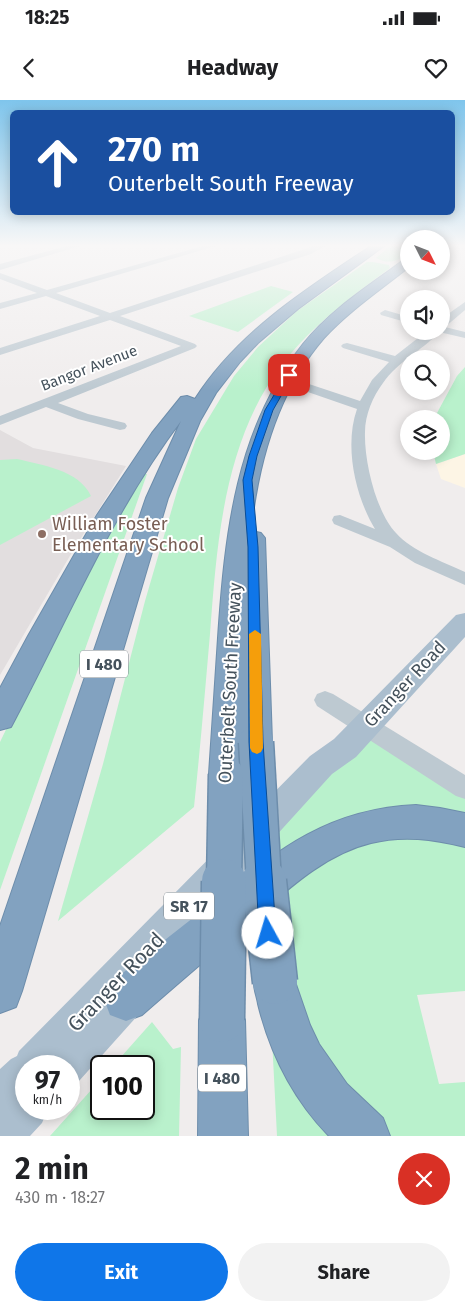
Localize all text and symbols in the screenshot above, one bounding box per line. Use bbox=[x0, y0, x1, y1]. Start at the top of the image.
text: 18:25 bbox=[25, 6, 69, 29]
icon: back bbox=[15, 54, 43, 82]
text: Headway bbox=[187, 54, 278, 81]
icon: heart bbox=[422, 54, 450, 82]
text: 270 m bbox=[108, 128, 200, 170]
icon: ahead bbox=[25, 130, 90, 195]
text: Outerbelt South Freeway bbox=[108, 170, 354, 197]
north arrow bbox=[400, 230, 450, 280]
map controls bbox=[400, 230, 450, 460]
button: sound bbox=[400, 290, 450, 340]
street label: Bangor Avenue bbox=[38, 341, 140, 395]
button: search bbox=[400, 350, 450, 400]
pin bbox=[268, 354, 310, 396]
icon: arrive bbox=[275, 361, 303, 389]
button: layers bbox=[400, 410, 450, 460]
place label: William Foster Elementary School bbox=[52, 513, 204, 556]
marker: William Foster Elementary School bbox=[36, 528, 48, 540]
street label: Outerbelt South Freeway bbox=[214, 582, 246, 784]
street label: Granger Road bbox=[359, 636, 451, 732]
road number: I 480 bbox=[80, 650, 128, 678]
road number: SR 17 bbox=[164, 892, 214, 919]
position arrow bbox=[241, 906, 293, 958]
street label: Granger Road bbox=[62, 927, 170, 1037]
speed limit sign: 100 bbox=[90, 1055, 155, 1120]
road number: I 480 bbox=[198, 1064, 246, 1091]
text: 97 bbox=[35, 1066, 60, 1096]
text: km/h bbox=[33, 1093, 62, 1107]
text: 2 min bbox=[15, 1151, 89, 1187]
button: close bbox=[398, 1153, 450, 1205]
text: 430 m · 18:27 bbox=[15, 1188, 105, 1207]
button: Exit bbox=[15, 1243, 228, 1301]
button: Share bbox=[238, 1243, 450, 1301]

